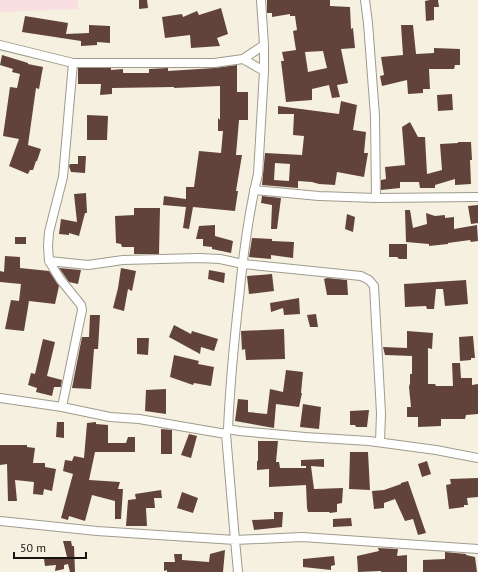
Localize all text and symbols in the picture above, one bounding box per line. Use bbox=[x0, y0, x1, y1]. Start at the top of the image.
scale bar bbox=[14, 534, 86, 560]
text: 50 m bbox=[20, 540, 46, 555]

